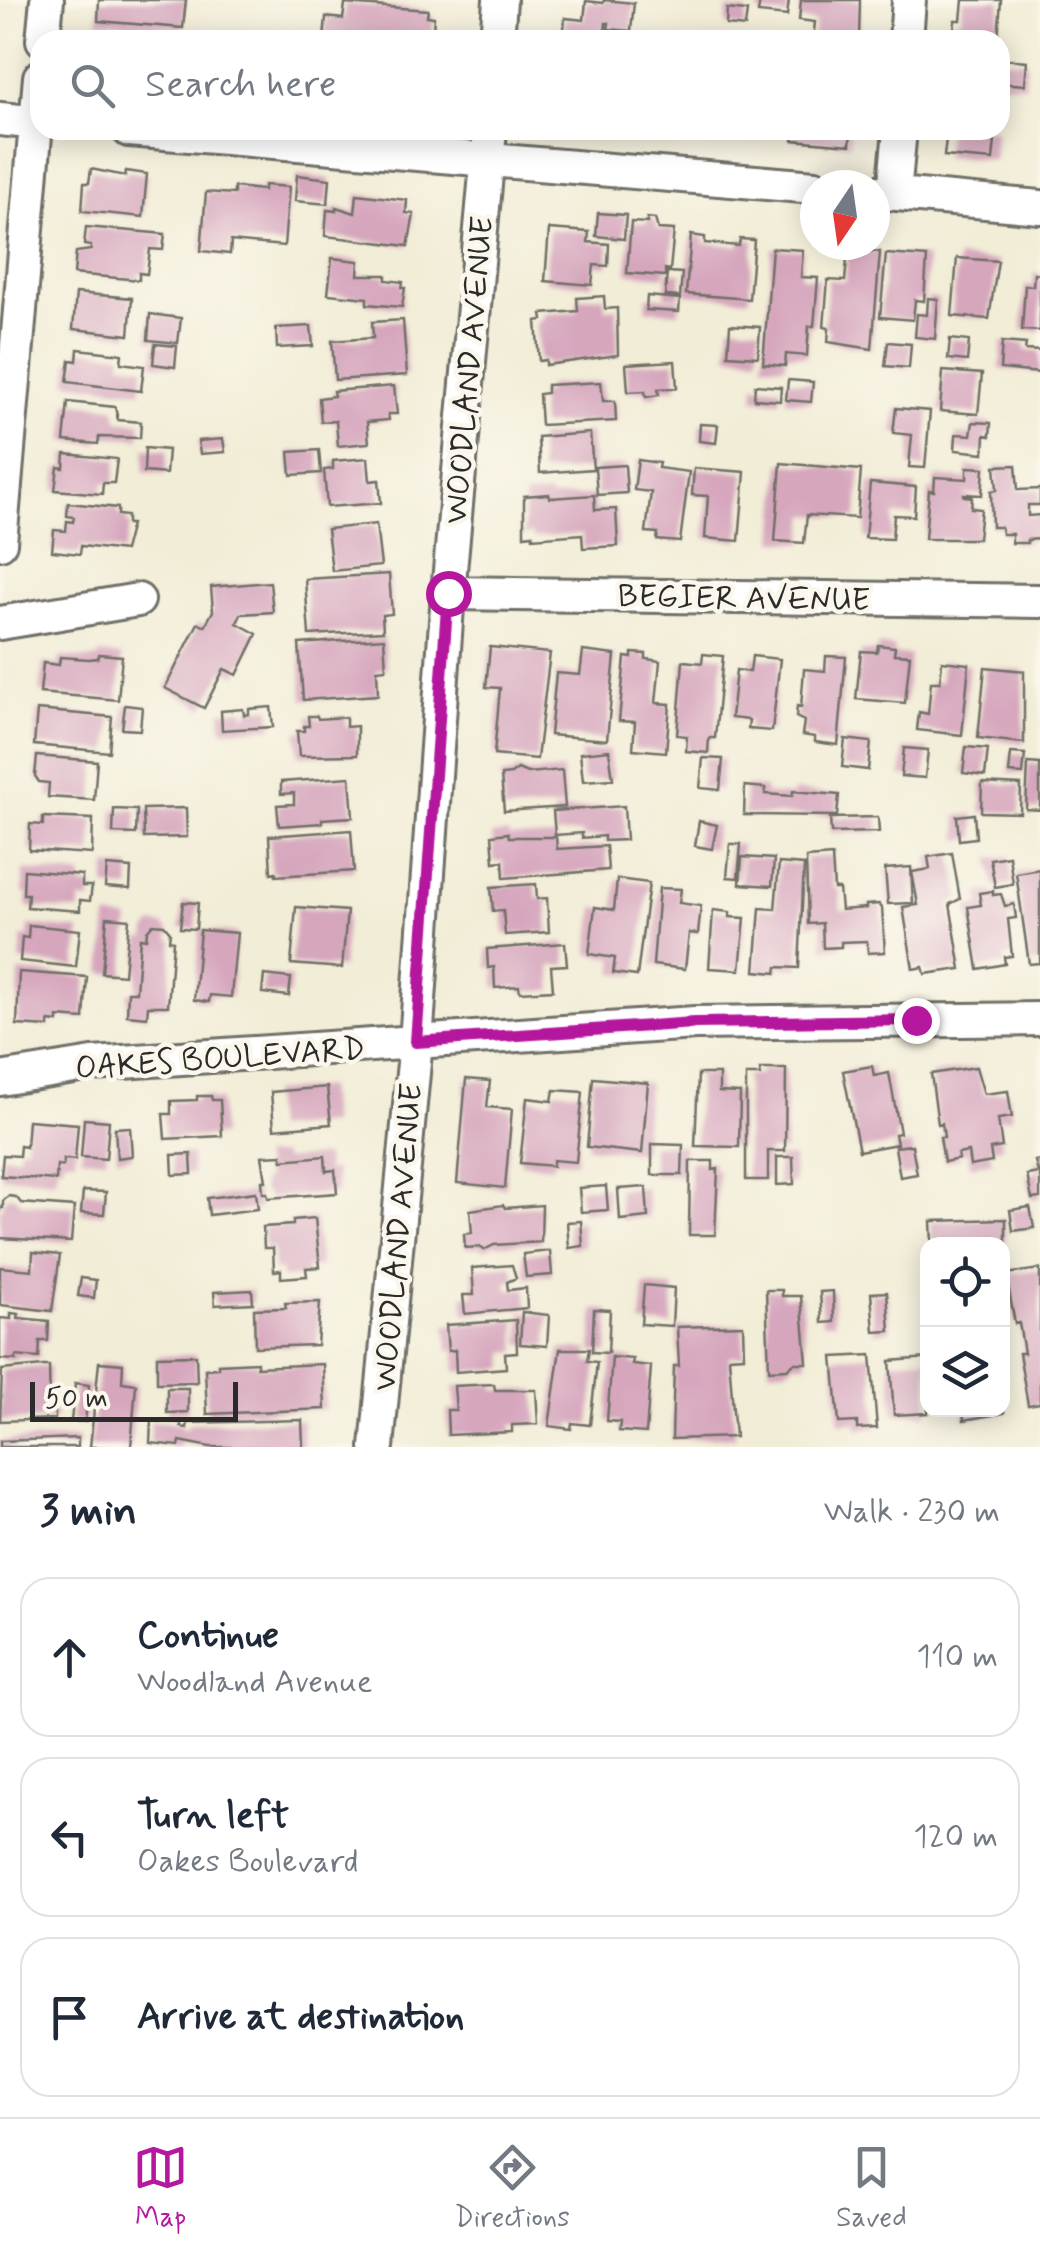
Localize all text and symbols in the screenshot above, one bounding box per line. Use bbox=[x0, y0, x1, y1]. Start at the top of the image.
search box bbox=[30, 30, 1010, 140]
icon: search bbox=[65, 58, 120, 113]
text: Search here bbox=[145, 61, 336, 110]
north arrow bbox=[800, 170, 890, 260]
street label: WOODLAND AVENUE bbox=[436, 214, 504, 526]
route start bbox=[426, 571, 472, 617]
street label: BEGIER AVENUE bbox=[617, 576, 871, 622]
route end bbox=[894, 998, 940, 1044]
street label: OAKES BOULEVARD bbox=[74, 1028, 366, 1090]
street label: WOODLAND AVENUE bbox=[365, 1081, 433, 1393]
map controls bbox=[920, 1237, 1010, 1417]
button: locate bbox=[920, 1237, 1010, 1327]
button: layers bbox=[920, 1327, 1010, 1417]
scale bar bbox=[30, 1377, 238, 1422]
text: 50 m bbox=[45, 1381, 108, 1418]
text: 3 min bbox=[40, 1485, 137, 1540]
text: Walk · 230 m bbox=[824, 1491, 1000, 1533]
text: Continue bbox=[137, 1612, 279, 1661]
icon: ahead bbox=[42, 1630, 97, 1685]
text: 110 m bbox=[917, 1636, 998, 1678]
text: Woodland Avenue bbox=[137, 1661, 373, 1703]
text: Turn left bbox=[137, 1792, 289, 1841]
icon: left bbox=[42, 1810, 97, 1865]
text: 120 m bbox=[913, 1816, 998, 1858]
text: Oakes Boulevard bbox=[137, 1841, 358, 1883]
icon: arrive bbox=[42, 1990, 97, 2045]
text: Arrive at destination bbox=[137, 1993, 464, 2042]
tab: Map bbox=[133, 2140, 188, 2237]
tab: Directions bbox=[455, 2140, 570, 2237]
tab: Saved bbox=[836, 2140, 907, 2237]

